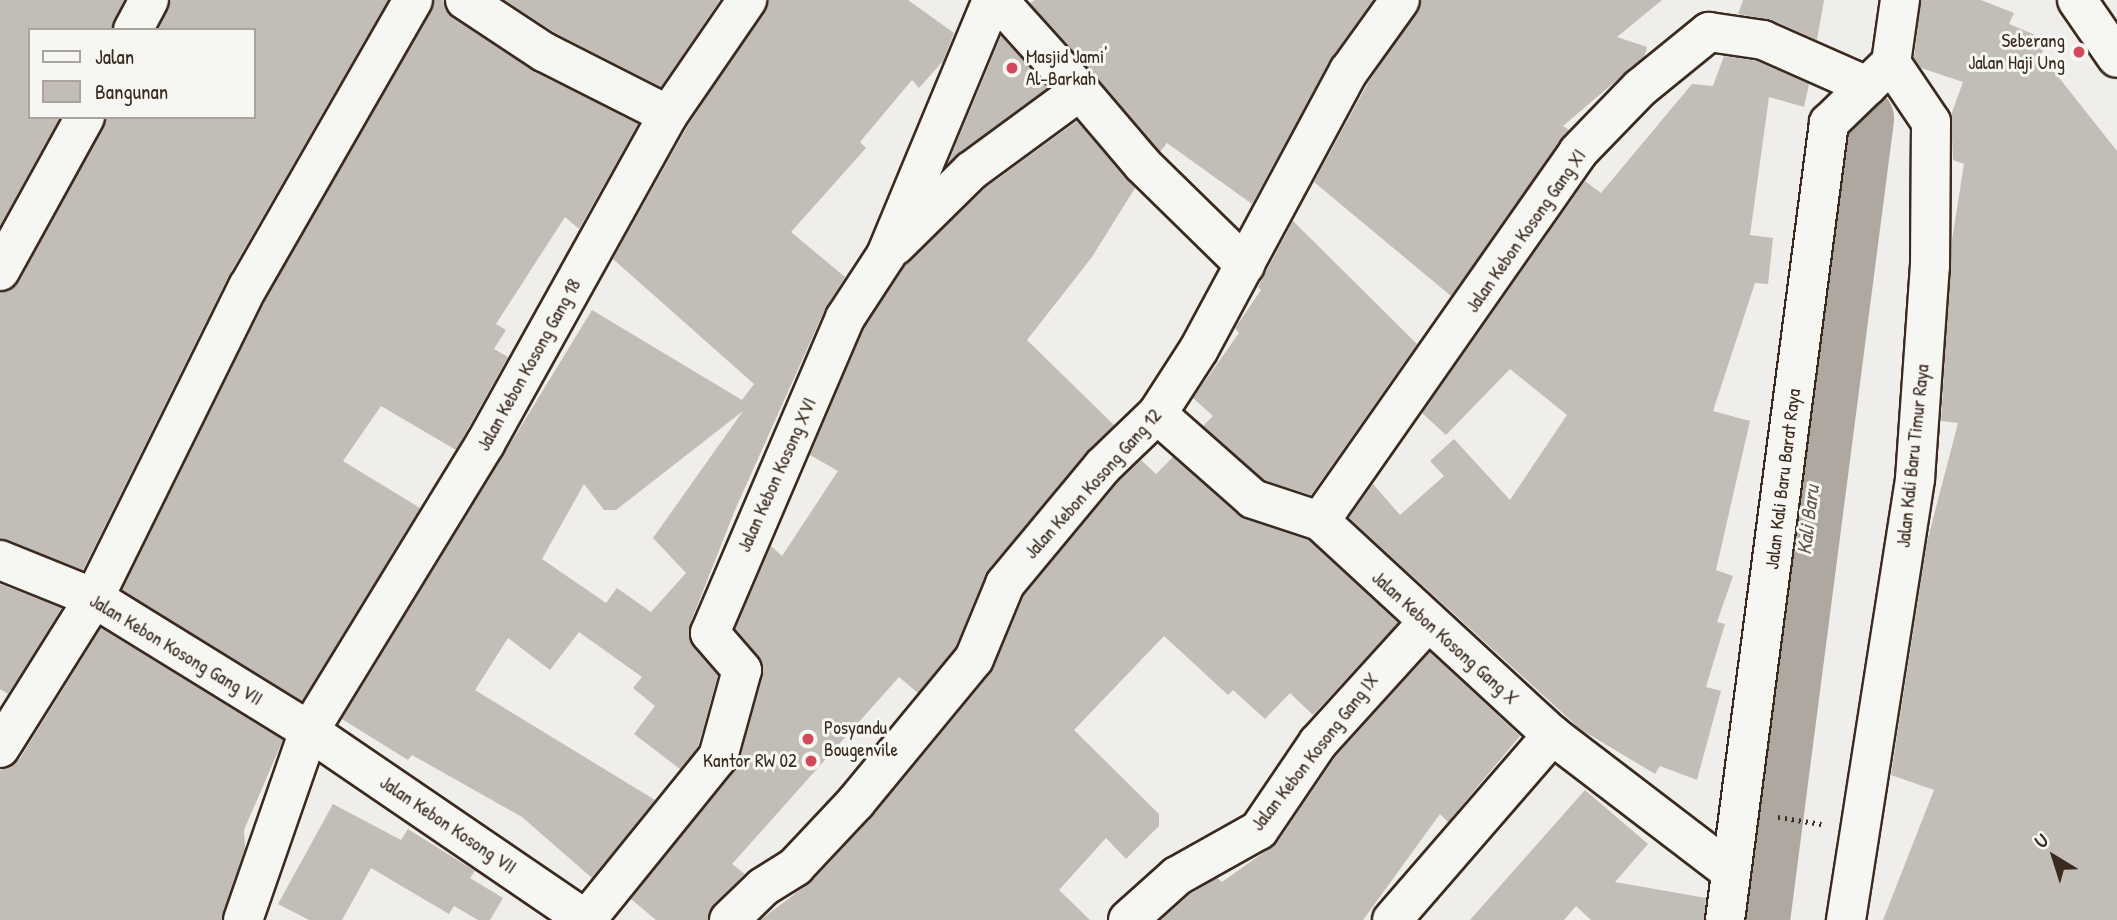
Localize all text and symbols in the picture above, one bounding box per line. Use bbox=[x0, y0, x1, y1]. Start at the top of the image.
legend bbox=[28, 28, 256, 119]
place label: Seberang Jalan Haji Ung bbox=[1968, 30, 2065, 74]
text: Jalan bbox=[95, 42, 134, 71]
marker: Seberang Jalan Haji Ung bbox=[2071, 44, 2087, 60]
place label: Masjid Jami' Al-Barkah bbox=[1026, 46, 1107, 90]
marker: Masjid Jami' Al-Barkah bbox=[1004, 60, 1020, 76]
text: Bangunan bbox=[95, 77, 168, 106]
street label: Jalan Kebon Kosong Gang XI bbox=[1461, 145, 1591, 317]
street label: Jalan Kebon Kosong Gang 18 bbox=[472, 275, 586, 455]
street label: Jalan Kali Baru Timur Raya bbox=[1892, 363, 1934, 549]
street label: Jalan Kali Baru Barat Raya bbox=[1761, 387, 1805, 571]
street label: Jalan Kebon Kosong XVI bbox=[733, 394, 821, 556]
street label: Jalan Kebon Kosong Gang 12 bbox=[1020, 404, 1166, 564]
water label: Kali Baru bbox=[1791, 484, 1825, 556]
street label: Jalan Kebon Kosong Gang X bbox=[1367, 566, 1523, 710]
street label: Jalan Kebon Kosong Gang VII bbox=[86, 589, 266, 711]
street label: Jalan Kebon Kosong Gang IX bbox=[1246, 669, 1384, 835]
place label: Posyandu Bougenvile bbox=[824, 717, 898, 761]
marker: Posyandu Bougenvile bbox=[798, 729, 818, 749]
place label: Kantor RW 02 bbox=[703, 750, 797, 772]
marker: Kantor RW 02 bbox=[803, 753, 819, 769]
street label: Jalan Kebon Kosong VII bbox=[376, 771, 520, 879]
north arrow bbox=[2019, 822, 2089, 892]
text: U bbox=[2029, 827, 2053, 854]

